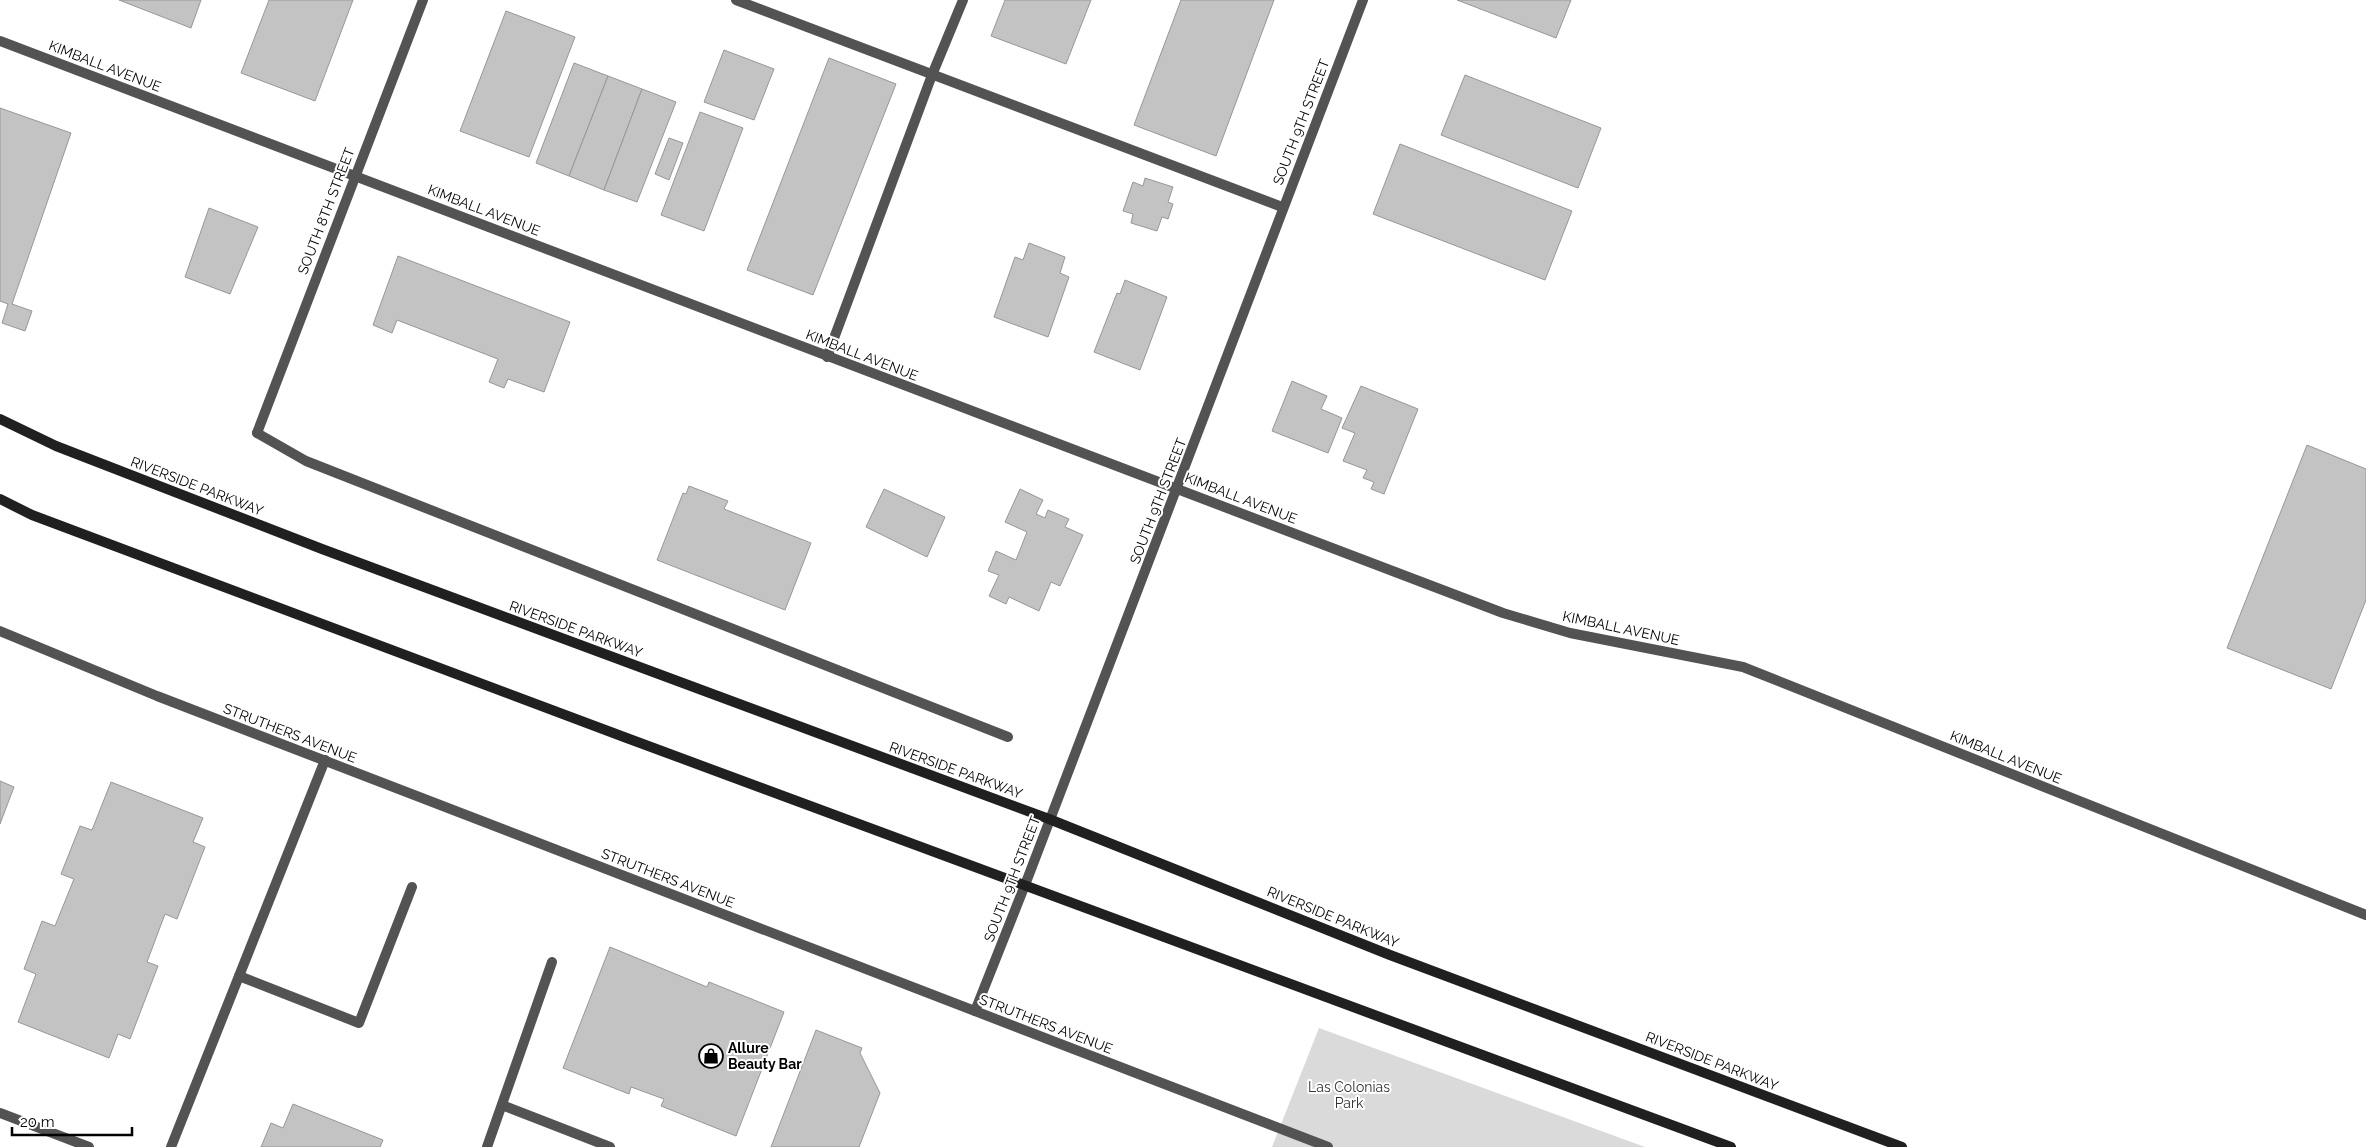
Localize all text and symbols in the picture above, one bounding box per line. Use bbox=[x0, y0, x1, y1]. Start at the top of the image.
street label: KIMBALL AVENUE bbox=[47, 37, 163, 95]
street label: SOUTH 9TH STREET bbox=[1270, 56, 1333, 187]
street label: SOUTH 8TH STREET bbox=[294, 145, 358, 277]
street label: KIMBALL AVENUE bbox=[426, 181, 542, 239]
street label: KIMBALL AVENUE bbox=[804, 326, 920, 384]
street label: SOUTH 9TH STREET bbox=[1127, 435, 1190, 566]
street label: RIVERSIDE PARKWAY bbox=[128, 453, 266, 519]
street label: KIMBALL AVENUE bbox=[1183, 469, 1299, 527]
street label: RIVERSIDE PARKWAY bbox=[507, 597, 645, 661]
street label: KIMBALL AVENUE bbox=[1561, 608, 1681, 648]
street label: STRUTHERS AVENUE bbox=[221, 700, 359, 766]
street label: KIMBALL AVENUE bbox=[1948, 727, 2064, 787]
street label: RIVERSIDE PARKWAY bbox=[887, 738, 1025, 802]
street label: SOUTH 9TH STREET bbox=[981, 813, 1044, 944]
street label: STRUTHERS AVENUE bbox=[599, 845, 737, 911]
street label: RIVERSIDE PARKWAY bbox=[1265, 883, 1401, 951]
street label: STRUTHERS AVENUE bbox=[977, 991, 1115, 1057]
street label: RIVERSIDE PARKWAY bbox=[1643, 1028, 1781, 1094]
place label: Allure Beauty Bar bbox=[728, 1040, 802, 1072]
shop icon: Allure Beauty Bar bbox=[698, 1043, 724, 1069]
park label: Las Colonias Park bbox=[1308, 1079, 1390, 1111]
scale bar bbox=[12, 1104, 132, 1136]
text: 20 m bbox=[20, 1113, 55, 1131]

